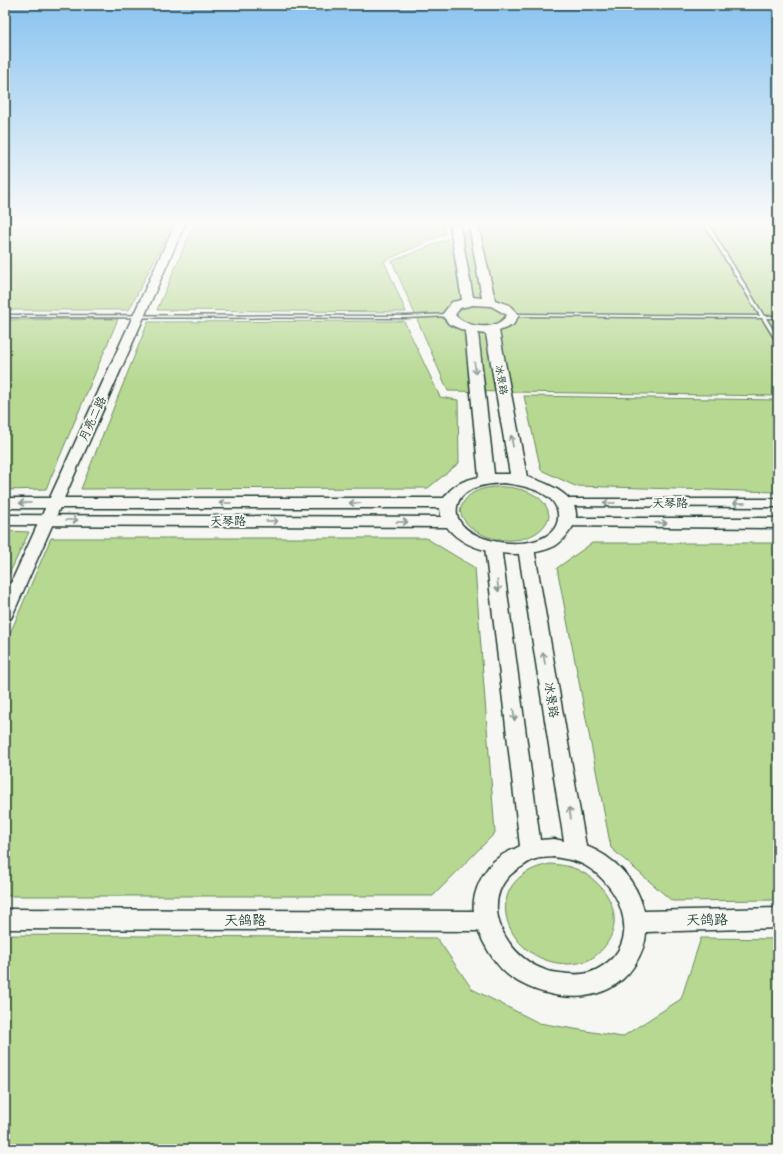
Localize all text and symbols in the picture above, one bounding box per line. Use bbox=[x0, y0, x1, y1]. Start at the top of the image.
one-way arrow bbox=[471, 361, 479, 374]
street label: 冰景路 bbox=[492, 364, 510, 396]
street label: 月亮二路 bbox=[76, 394, 110, 444]
one-way arrow bbox=[508, 434, 516, 447]
street label: 天琴路 bbox=[652, 496, 688, 511]
one-way arrow bbox=[19, 499, 32, 507]
one-way arrow bbox=[219, 499, 232, 507]
one-way arrow bbox=[349, 499, 362, 507]
one-way arrow bbox=[603, 499, 616, 507]
one-way arrow bbox=[733, 499, 746, 507]
street label: 天琴路 bbox=[210, 514, 246, 529]
one-way arrow bbox=[65, 516, 78, 524]
one-way arrow bbox=[265, 517, 278, 525]
one-way arrow bbox=[395, 518, 408, 526]
one-way arrow bbox=[654, 519, 667, 527]
one-way arrow bbox=[494, 579, 502, 592]
one-way arrow bbox=[540, 651, 548, 664]
street label: 冰景路 bbox=[541, 681, 561, 719]
one-way arrow bbox=[510, 708, 518, 721]
one-way arrow bbox=[566, 807, 574, 820]
street label: 天鸽路 bbox=[686, 911, 728, 929]
street label: 天鸽路 bbox=[224, 912, 266, 929]

